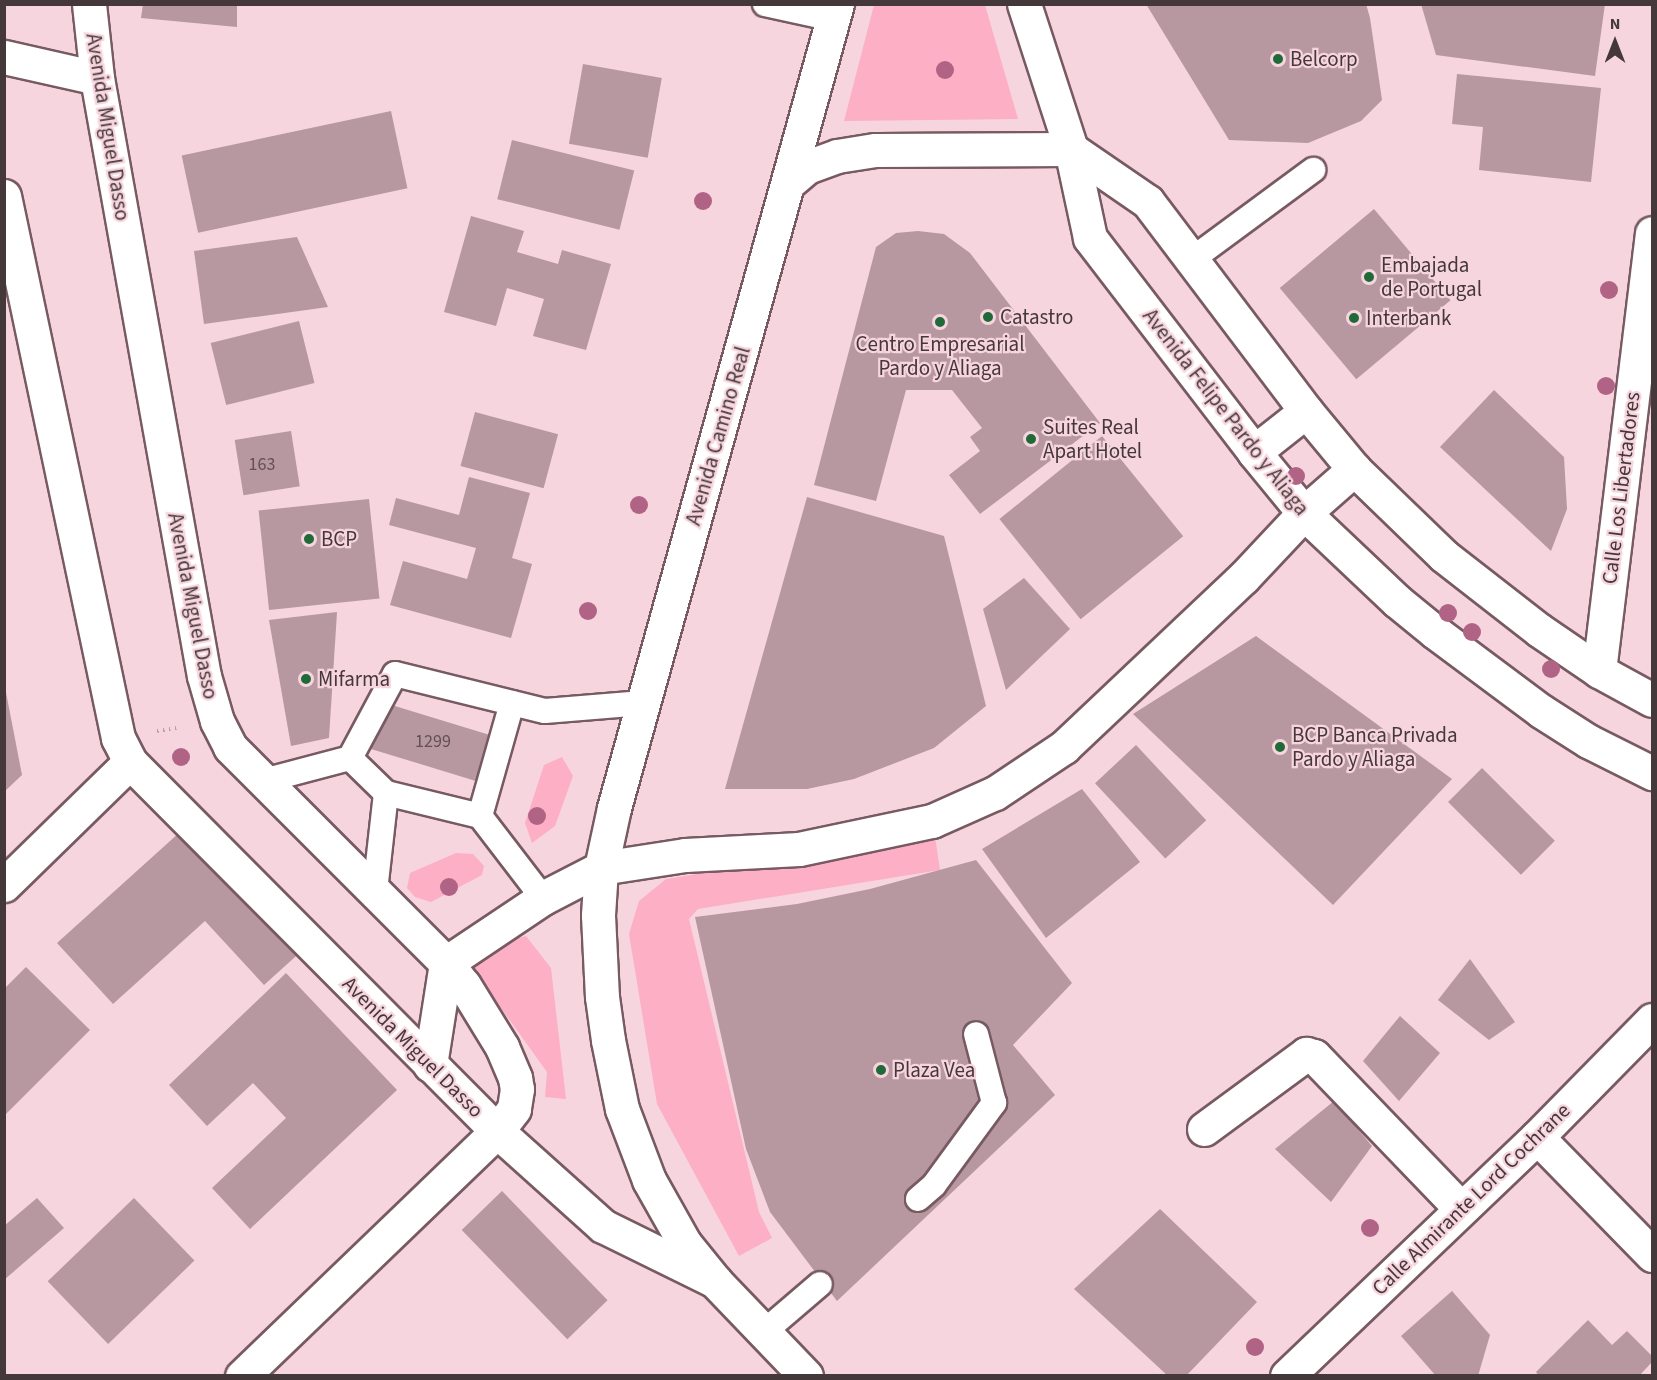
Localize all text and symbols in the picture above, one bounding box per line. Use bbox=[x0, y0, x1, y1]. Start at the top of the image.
north arrow bbox=[1585, 12, 1645, 72]
text: N bbox=[1610, 13, 1620, 35]
street label: Avenida Miguel Dasso bbox=[81, 32, 135, 222]
place label: Belcorp bbox=[1290, 46, 1358, 72]
marker: Belcorp bbox=[1271, 52, 1285, 66]
place label: Embajada de Portugal bbox=[1381, 252, 1482, 302]
marker: Embajada de Portugal bbox=[1362, 270, 1376, 284]
place label: Catastro bbox=[1000, 304, 1073, 330]
street label: Avenida Felipe Pardo y Aliaga bbox=[1138, 304, 1314, 520]
place label: Interbank bbox=[1366, 305, 1451, 331]
marker: Catastro bbox=[981, 310, 995, 324]
marker: Interbank bbox=[1347, 311, 1361, 325]
marker: Centro Empresarial Pardo y Aliaga bbox=[933, 315, 947, 329]
place label: Centro Empresarial Pardo y Aliaga bbox=[855, 331, 1025, 381]
street label: Avenida Camino Real bbox=[680, 344, 756, 528]
street label: Calle Los Libertadores bbox=[1597, 390, 1645, 586]
place label: Suites Real Apart Hotel bbox=[1043, 414, 1142, 464]
marker: Suites Real Apart Hotel bbox=[1024, 432, 1038, 446]
house number: 163 bbox=[249, 454, 275, 476]
street label: Avenida Miguel Dasso bbox=[163, 511, 223, 701]
place label: BCP bbox=[321, 526, 357, 552]
marker: BCP bbox=[302, 532, 316, 546]
place label: Mifarma bbox=[318, 666, 390, 692]
marker: Mifarma bbox=[299, 672, 313, 686]
place label: BCP Banca Privada Pardo y Aliaga bbox=[1292, 722, 1458, 772]
house number: 1299 bbox=[415, 731, 451, 753]
marker: BCP Banca Privada Pardo y Aliaga bbox=[1273, 740, 1287, 754]
street label: Avenida Miguel Dasso bbox=[337, 971, 489, 1123]
place label: Plaza Vea bbox=[893, 1057, 975, 1083]
marker: Plaza Vea bbox=[874, 1063, 888, 1077]
street label: Calle Almirante Lord Cochrane bbox=[1367, 1098, 1575, 1300]

